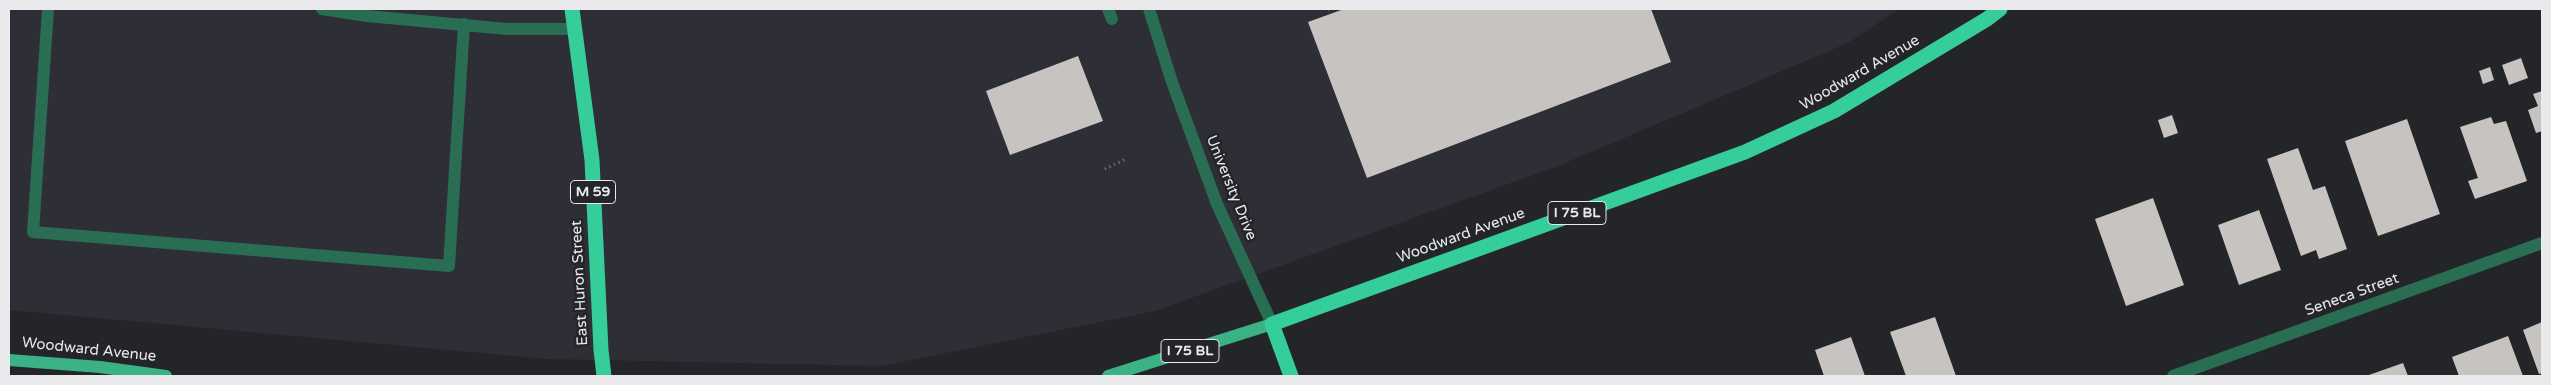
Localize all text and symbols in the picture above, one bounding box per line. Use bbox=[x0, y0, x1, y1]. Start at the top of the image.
street label: Woodward Avenue bbox=[1797, 31, 1923, 115]
street label: University Drive bbox=[1202, 133, 1260, 243]
road number: M 59 bbox=[570, 180, 616, 203]
road number: I 75 BL bbox=[1548, 202, 1606, 224]
street label: Woodward Avenue bbox=[1394, 204, 1528, 268]
street label: East Huron Street bbox=[568, 220, 592, 346]
street label: Seneca Street bbox=[2303, 270, 2401, 320]
street label: Woodward Avenue bbox=[21, 334, 157, 366]
road number: I 75 BL bbox=[1161, 340, 1219, 362]

